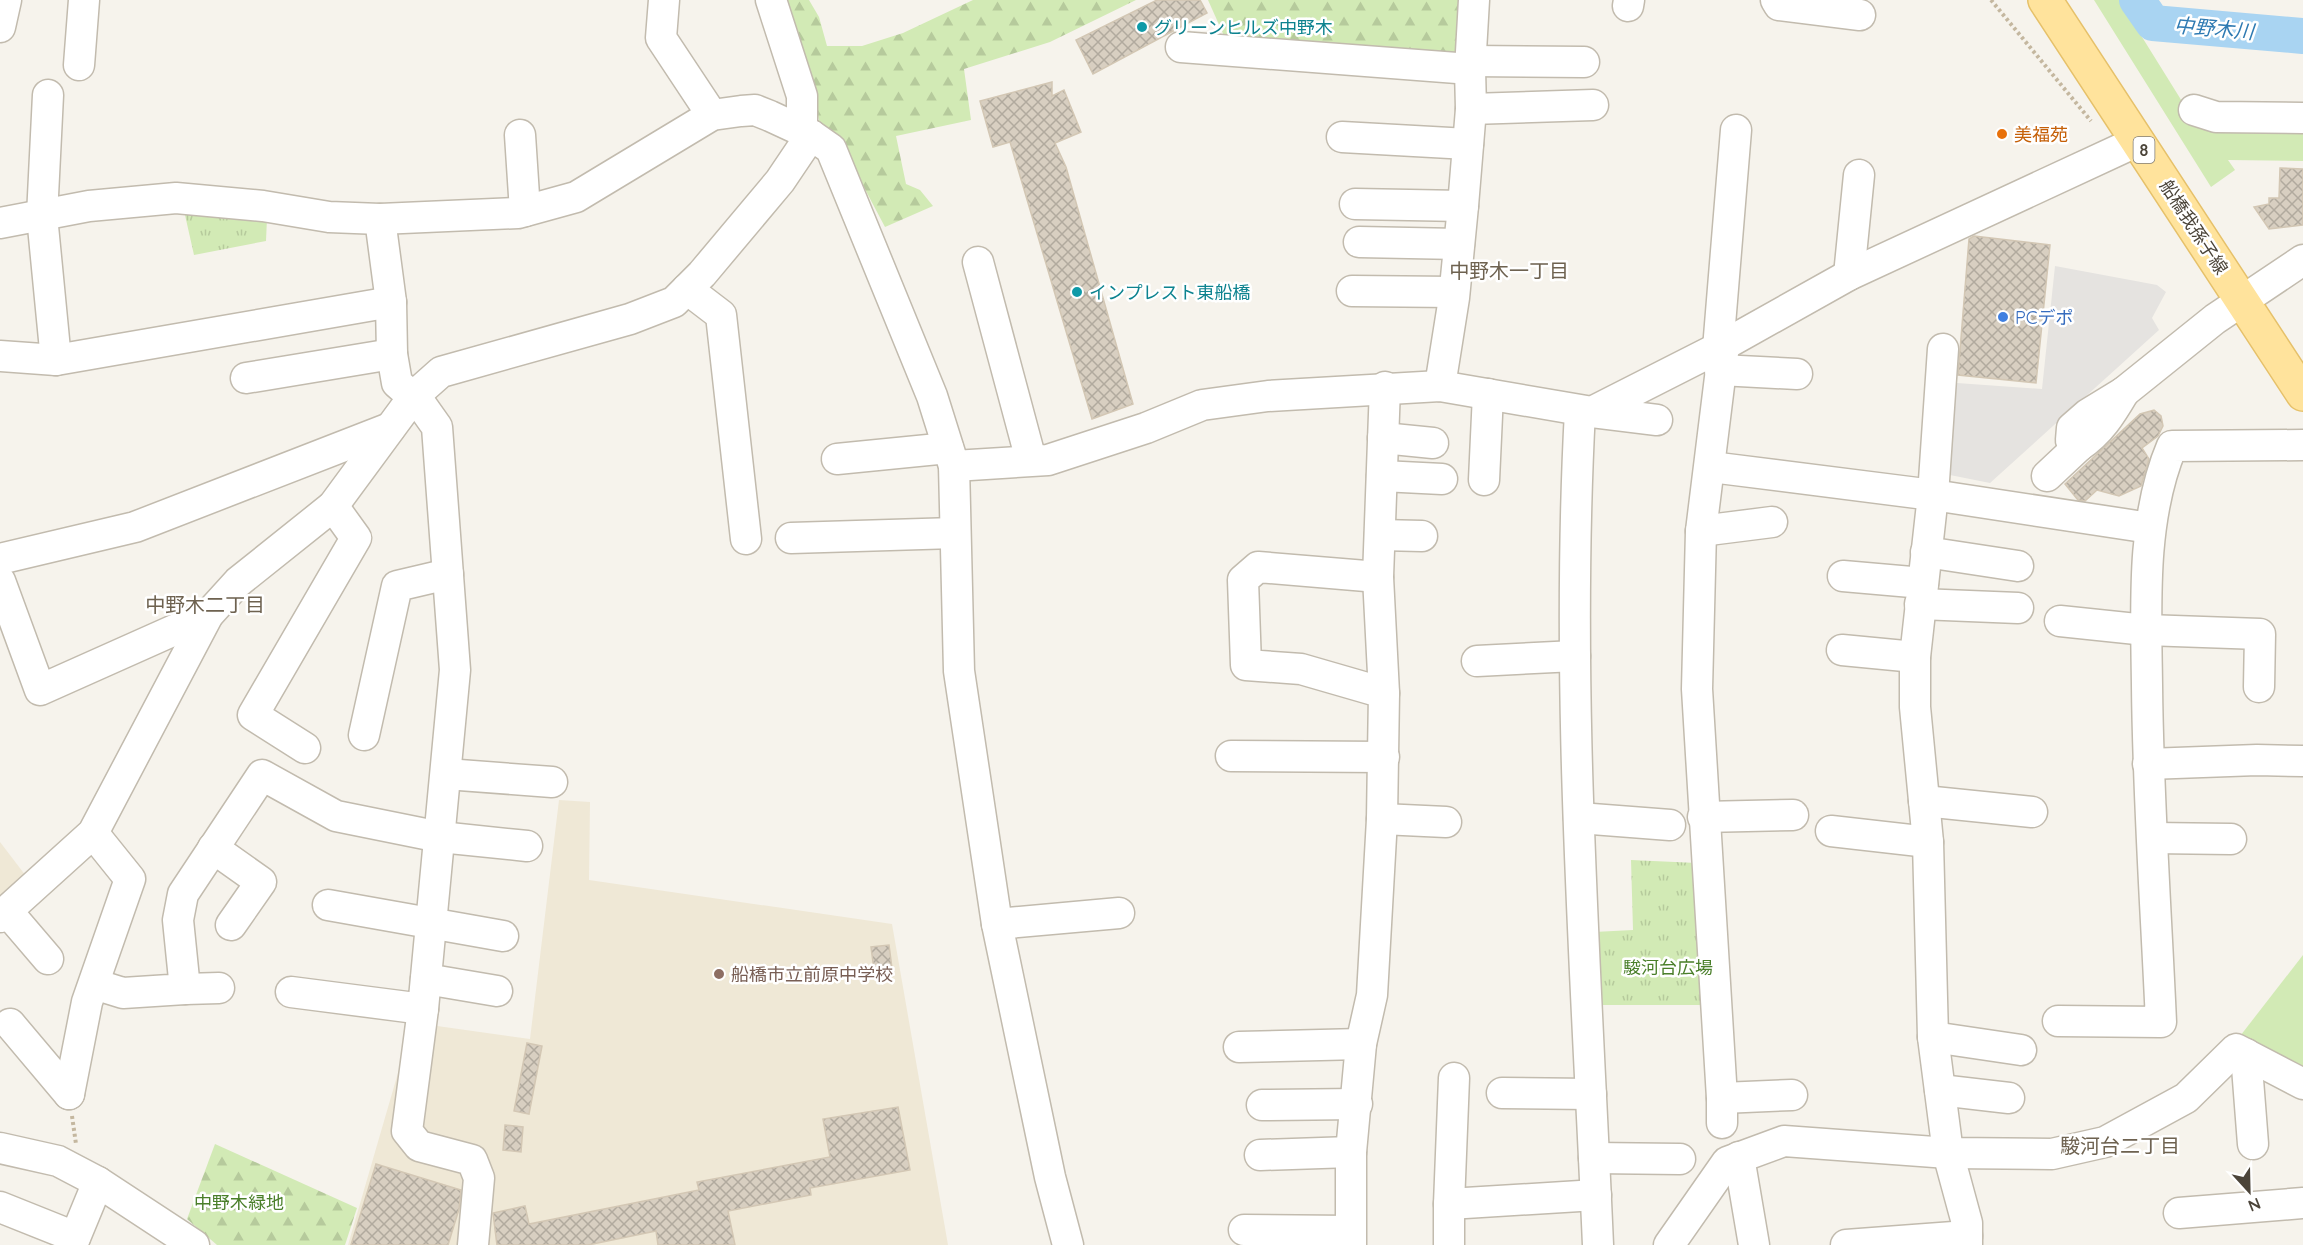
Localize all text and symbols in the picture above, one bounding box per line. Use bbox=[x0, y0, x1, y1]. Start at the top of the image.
water label: 中野木川 bbox=[2173, 12, 2257, 44]
place label: グリーンヒルズ中野木 bbox=[1154, 16, 1333, 39]
marker: グリーンヒルズ中野木 bbox=[1135, 20, 1149, 34]
place label: 美福苑 bbox=[2014, 123, 2068, 146]
marker: 美福苑 bbox=[1995, 127, 2009, 141]
road number: 8 bbox=[2134, 137, 2154, 163]
street label: 船橋我孫子線 bbox=[2155, 175, 2233, 279]
district label: 中野木一丁目 bbox=[1449, 258, 1569, 283]
place label: インプレスト東船橋 bbox=[1089, 281, 1250, 304]
marker: インプレスト東船橋 bbox=[1070, 285, 1084, 299]
place label: PCデポ bbox=[2015, 306, 2073, 329]
marker: PCデポ bbox=[1996, 310, 2010, 324]
district label: 中野木二丁目 bbox=[145, 592, 265, 617]
park label: 駿河台広場 bbox=[1623, 956, 1713, 979]
place label: 船橋市立前原中学校 bbox=[731, 963, 893, 986]
marker: 船橋市立前原中学校 bbox=[712, 967, 726, 981]
district label: 駿河台二丁目 bbox=[2060, 1133, 2180, 1158]
north arrow bbox=[2219, 1161, 2279, 1221]
park label: 中野木緑地 bbox=[194, 1191, 284, 1214]
text: N bbox=[2245, 1193, 2264, 1216]

